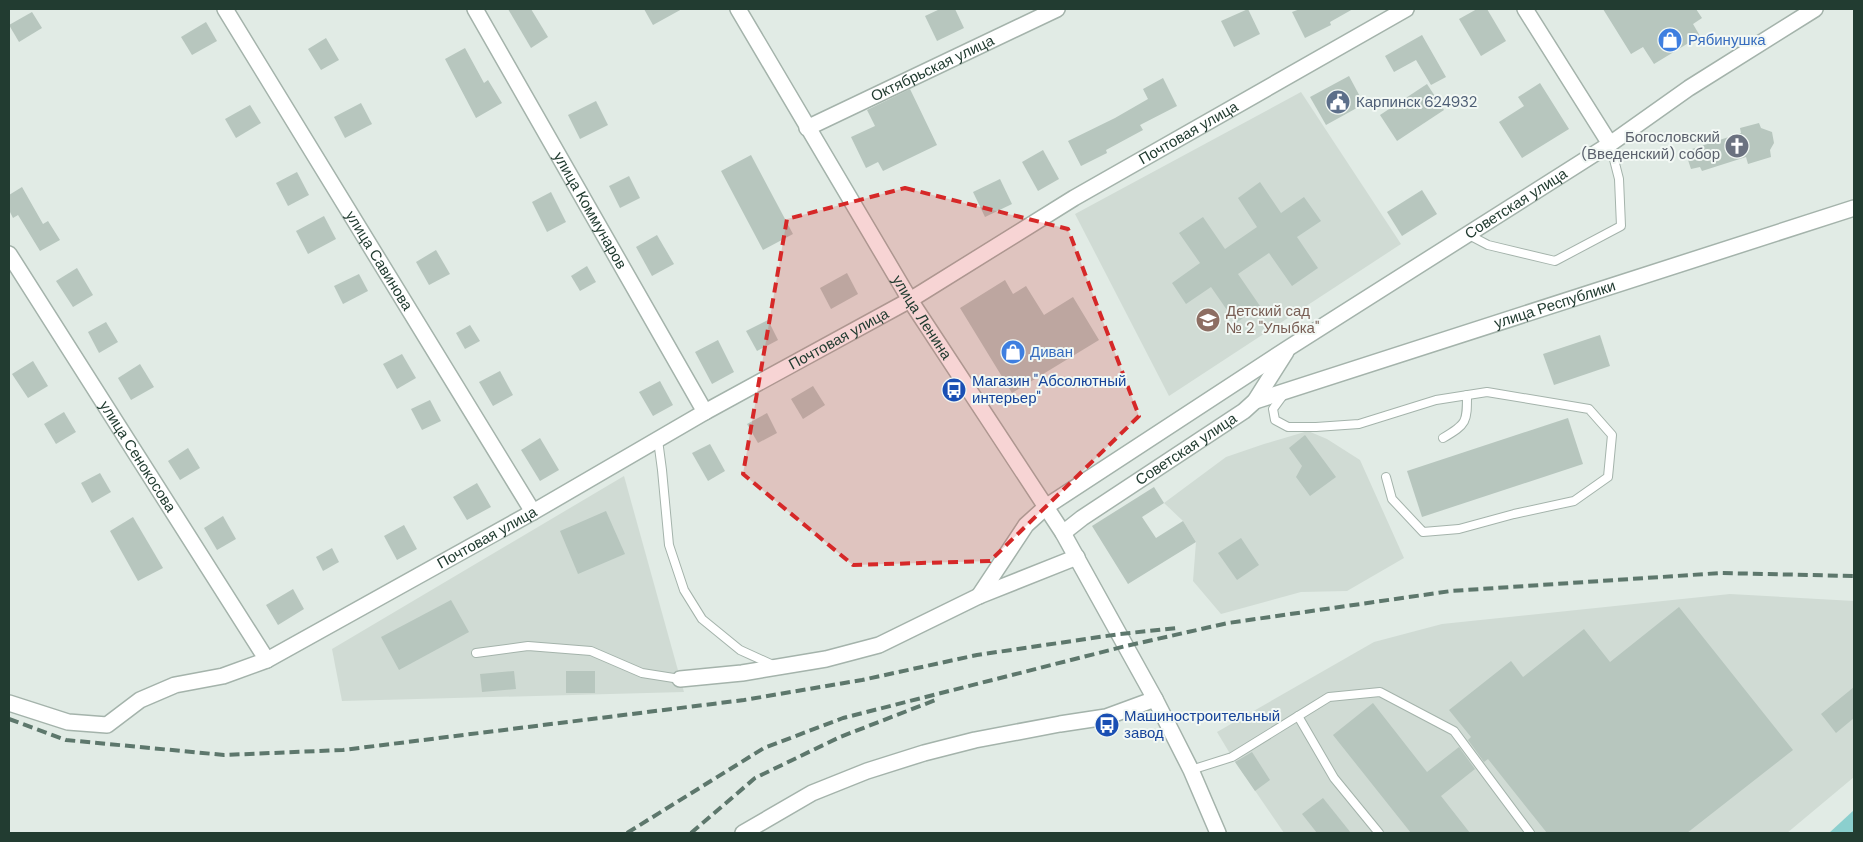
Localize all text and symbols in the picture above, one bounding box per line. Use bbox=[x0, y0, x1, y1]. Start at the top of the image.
shop icon: Рябинушка bbox=[1657, 27, 1683, 53]
street label: Октябрьская улица bbox=[868, 30, 998, 106]
place label: Рябинушка bbox=[1688, 30, 1766, 50]
public building icon: Карпинск 624932 bbox=[1325, 89, 1351, 115]
place label: Карпинск 624932 bbox=[1356, 92, 1477, 112]
street label: Почтовая улица bbox=[1135, 96, 1242, 169]
place label: Богословский (Введенский) собор bbox=[1582, 127, 1720, 164]
church icon: Богословский (Введенский) собор bbox=[1724, 133, 1750, 159]
street label: улица Коммунаров bbox=[549, 148, 631, 273]
street label: Советская улица bbox=[1461, 163, 1572, 244]
street label: улица Савинова bbox=[341, 207, 418, 315]
street label: улица Ленина bbox=[887, 271, 957, 364]
street label: улица Республики bbox=[1492, 276, 1618, 333]
place label: Детский сад № 2 "Улыбка" bbox=[1226, 301, 1319, 338]
street label: Почтовая улица bbox=[785, 303, 893, 374]
school or university icon: Детский сад № 2 "Улыбка" bbox=[1195, 307, 1221, 333]
shop icon: Диван bbox=[1000, 339, 1026, 365]
place label: Диван bbox=[1030, 342, 1073, 362]
place label: Магазин "Абсолютный интерьер" bbox=[972, 371, 1126, 408]
bus stop icon: Магазин "Абсолютный интерьер" bbox=[941, 377, 967, 403]
street label: улица Сенокосова bbox=[95, 397, 181, 517]
street label: Советская улица bbox=[1132, 408, 1241, 490]
street label: Почтовая улица bbox=[434, 501, 541, 573]
place label: Машиностроительный завод bbox=[1124, 706, 1280, 743]
bus stop icon: Машиностроительный завод bbox=[1094, 712, 1120, 738]

